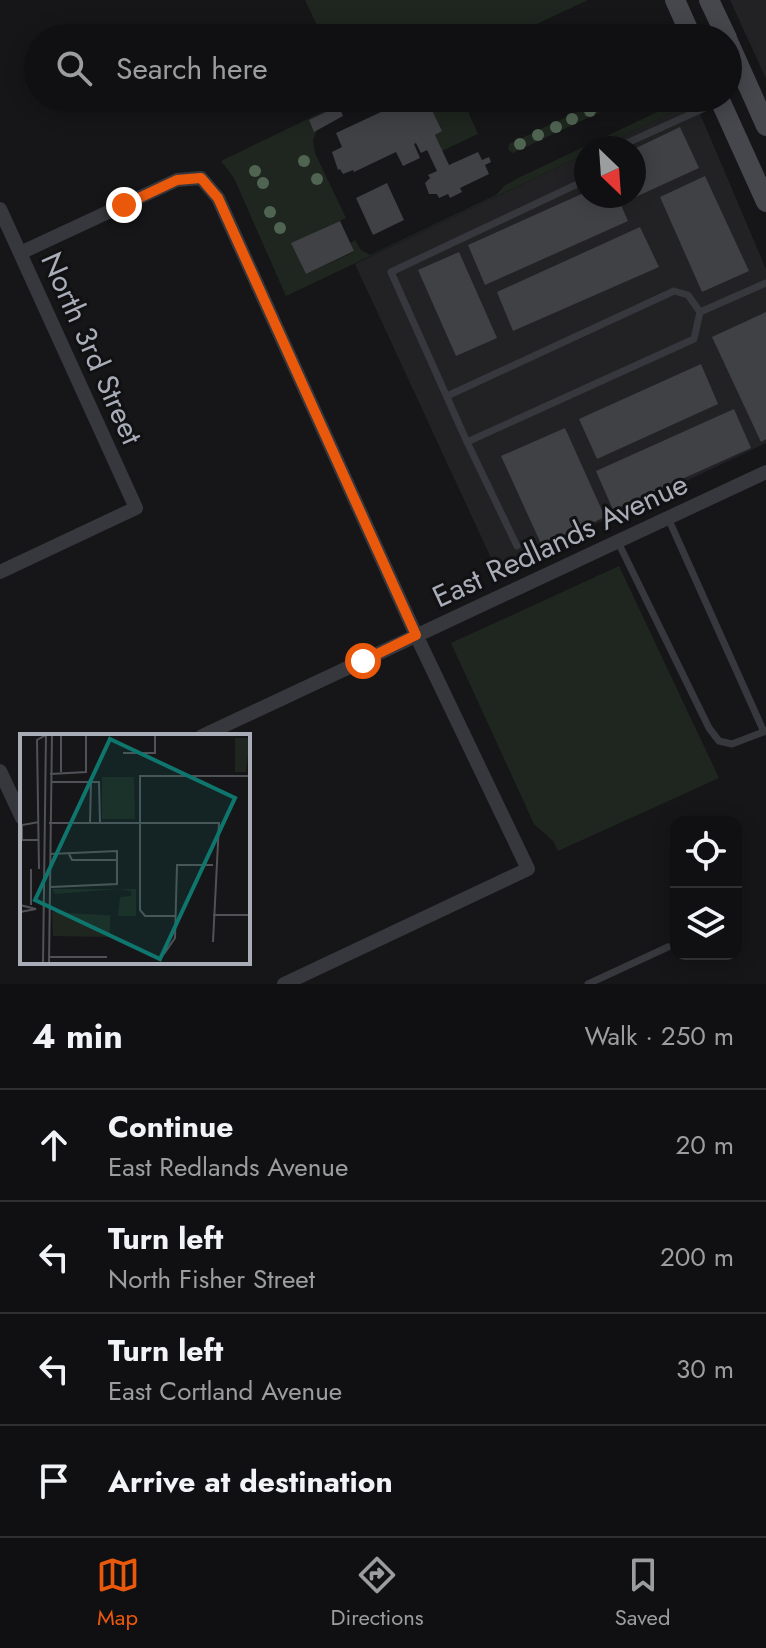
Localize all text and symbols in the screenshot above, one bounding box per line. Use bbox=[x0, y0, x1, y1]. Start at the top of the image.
search box bbox=[24, 24, 742, 112]
icon: search bbox=[52, 46, 96, 90]
text: Search here bbox=[116, 47, 268, 90]
north arrow bbox=[574, 136, 646, 208]
route end bbox=[106, 187, 142, 223]
street label: North 3rd Street bbox=[30, 245, 154, 452]
street label: East Redlands Avenue bbox=[425, 462, 695, 618]
route start bbox=[345, 643, 381, 679]
inset map bbox=[20, 734, 250, 964]
map controls bbox=[670, 816, 742, 960]
button: locate bbox=[670, 816, 742, 888]
button: layers bbox=[670, 888, 742, 960]
text: 4 min bbox=[32, 1012, 123, 1061]
text: Walk · 250 m bbox=[584, 1017, 734, 1055]
text: Continue bbox=[108, 1105, 234, 1148]
icon: ahead bbox=[32, 1123, 76, 1167]
text: 20 m bbox=[676, 1126, 734, 1164]
text: East Redlands Avenue bbox=[108, 1148, 348, 1186]
text: Turn left bbox=[108, 1217, 223, 1260]
icon: left bbox=[32, 1235, 76, 1279]
text: 200 m bbox=[660, 1238, 734, 1276]
text: North Fisher Street bbox=[108, 1260, 315, 1298]
text: Turn left bbox=[108, 1329, 223, 1372]
icon: left bbox=[32, 1347, 76, 1391]
text: 30 m bbox=[676, 1350, 734, 1388]
text: East Cortland Avenue bbox=[108, 1372, 342, 1410]
icon: arrive bbox=[32, 1459, 76, 1503]
text: Arrive at destination bbox=[108, 1460, 393, 1503]
tab: Map bbox=[96, 1553, 140, 1633]
tab: Directions bbox=[331, 1553, 424, 1633]
tab: Saved bbox=[615, 1553, 670, 1633]

